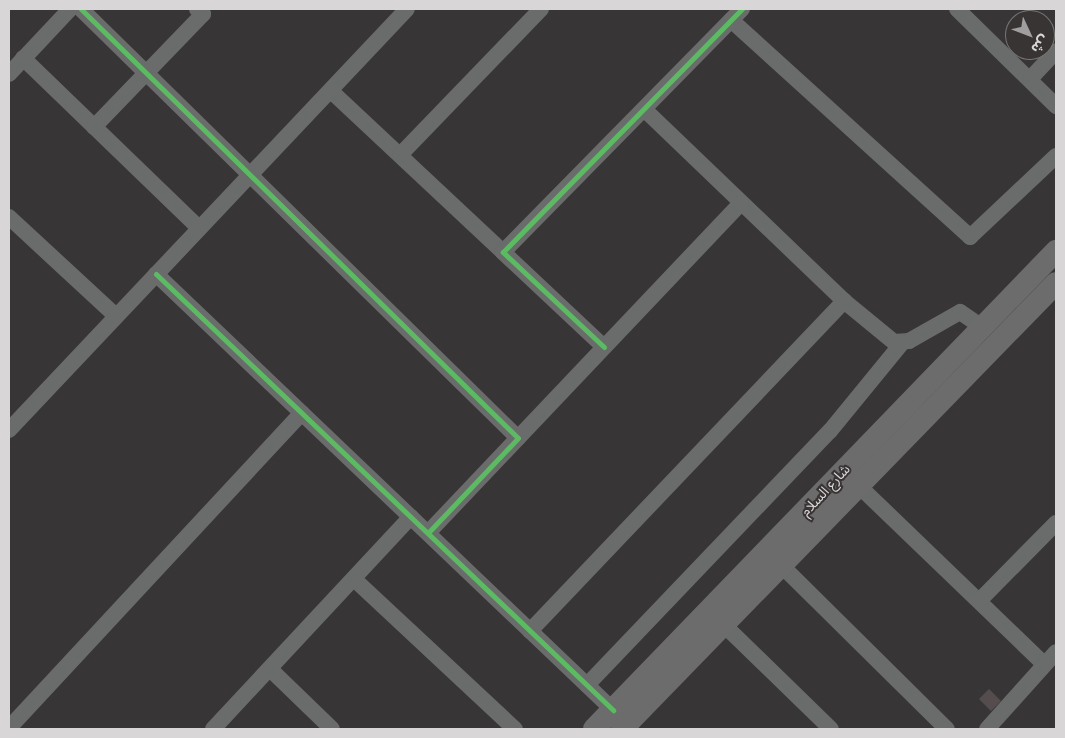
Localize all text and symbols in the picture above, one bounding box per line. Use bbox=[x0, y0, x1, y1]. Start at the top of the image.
north arrow bbox=[1005, 10, 1055, 60]
text: ش bbox=[1027, 31, 1053, 58]
street label: شارع السلام bbox=[797, 461, 853, 519]

